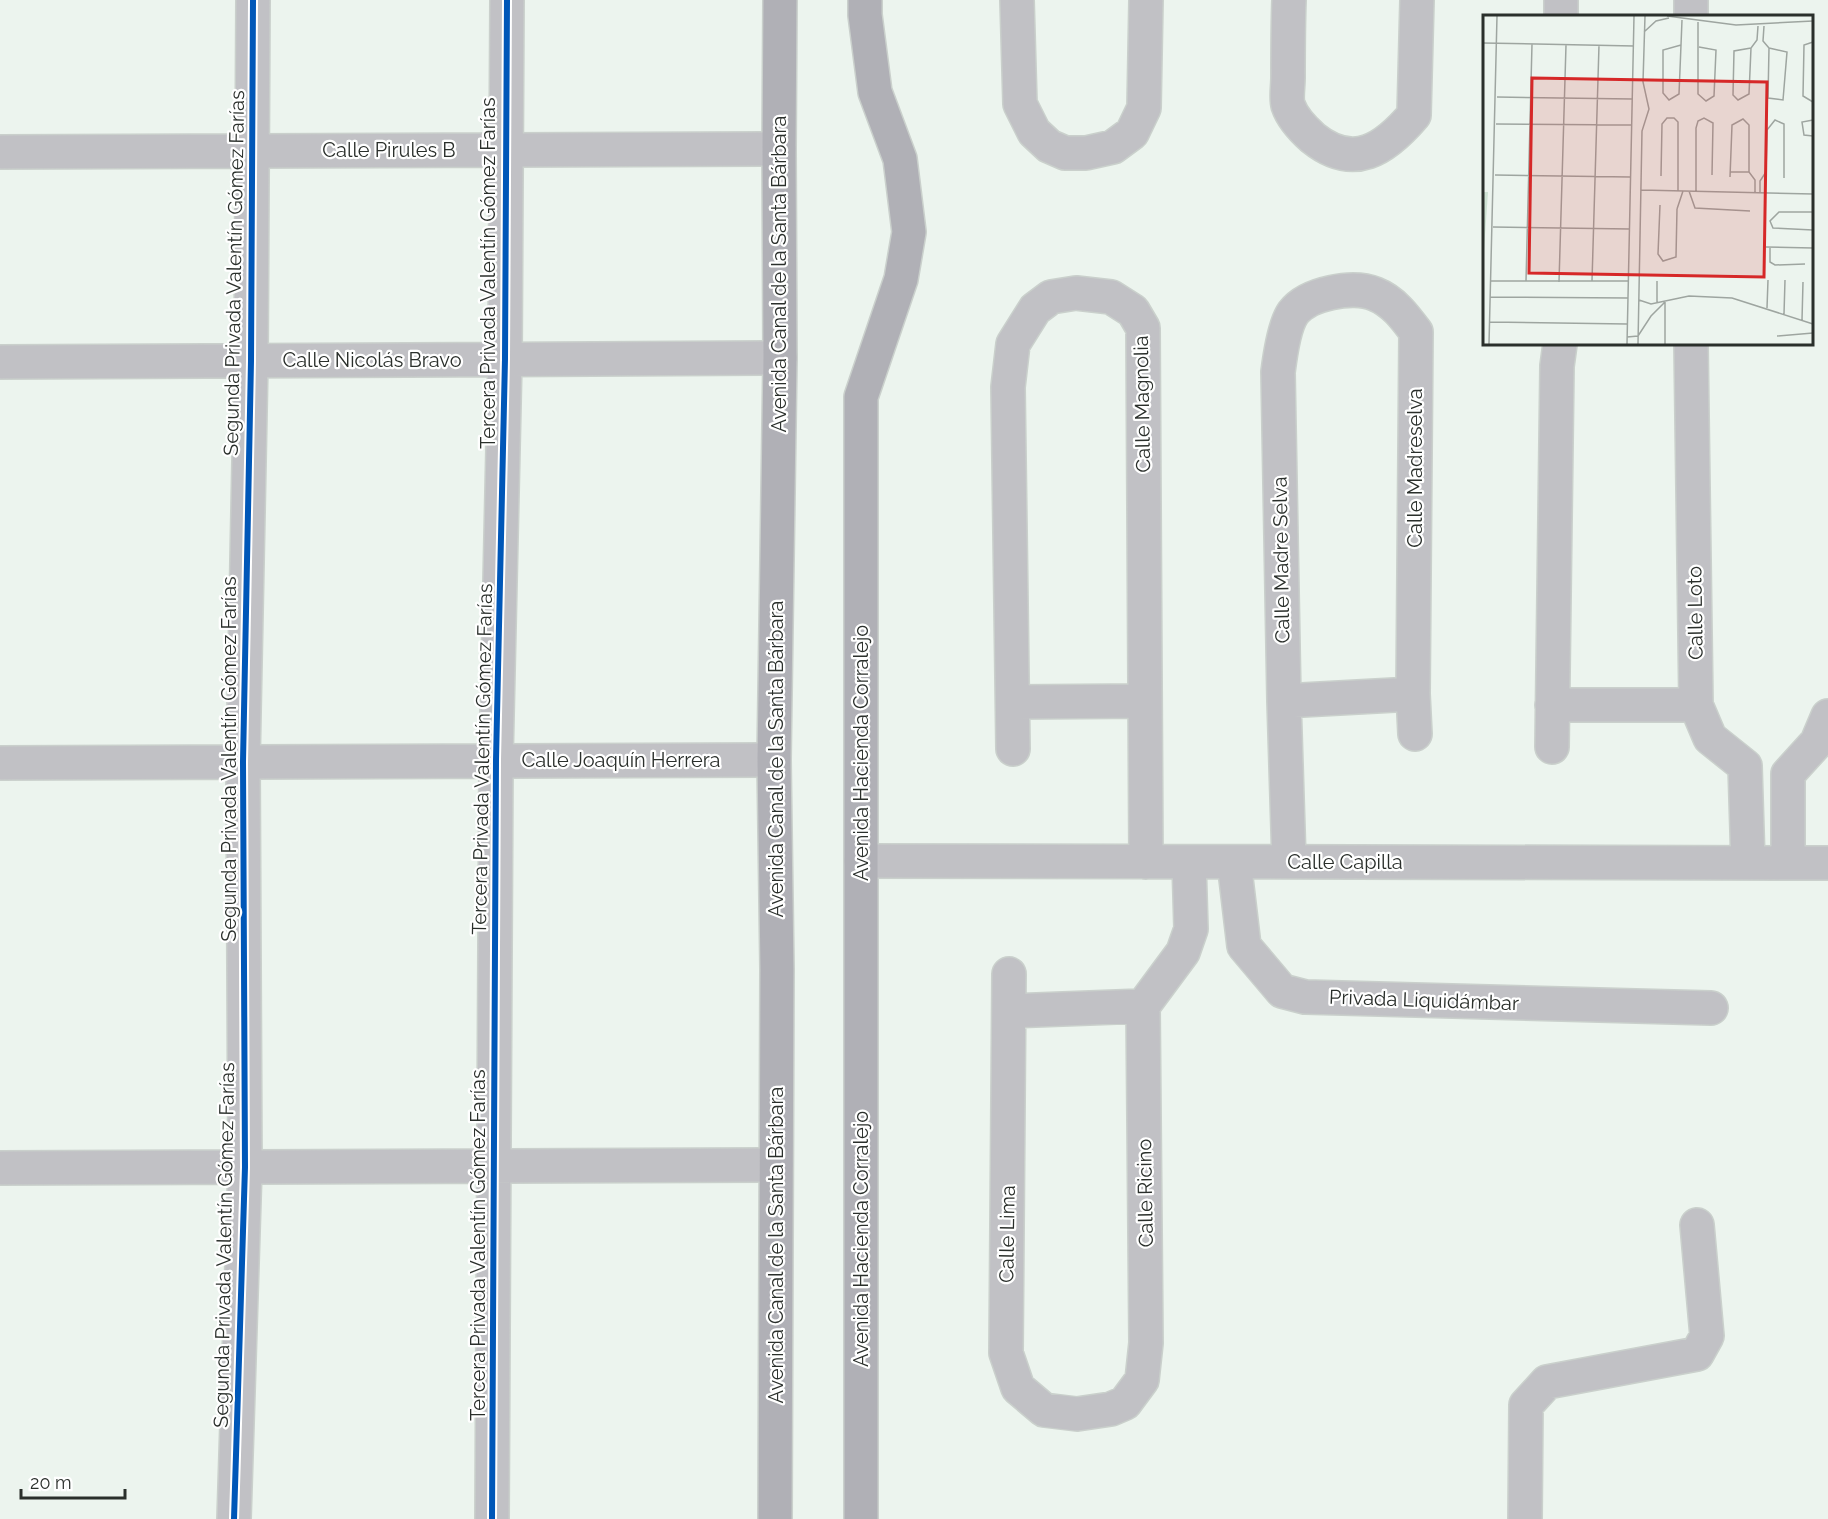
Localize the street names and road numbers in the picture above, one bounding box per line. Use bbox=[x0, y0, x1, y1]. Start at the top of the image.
street label: Segunda Privada Valentín Gómez Farías bbox=[219, 90, 249, 456]
street label: Tercera Privada Valentín Gómez Farías bbox=[476, 97, 500, 449]
street label: Avenida Canal de la Santa Bárbara bbox=[767, 116, 791, 432]
street label: Calle Pirules B bbox=[322, 138, 456, 162]
street label: Calle Magnolia bbox=[1129, 335, 1155, 473]
street label: Calle Nicolás Bravo bbox=[282, 348, 462, 372]
street label: Calle Madreselva bbox=[1403, 388, 1427, 548]
street label: Calle Madre Selva bbox=[1268, 476, 1294, 644]
street label: Calle Loto bbox=[1682, 566, 1708, 660]
street label: Segunda Privada Valentín Gómez Farías bbox=[217, 576, 241, 942]
street label: Tercera Privada Valentín Gómez Farías bbox=[467, 583, 497, 935]
street label: Avenida Canal de la Santa Bárbara bbox=[764, 601, 788, 917]
street label: Avenida Hacienda Corralejo bbox=[849, 625, 873, 881]
street label: Calle Joaquín Herrera bbox=[521, 748, 721, 772]
street label: Calle Capilla bbox=[1287, 850, 1403, 874]
street label: Privada Liquidámbar bbox=[1329, 985, 1519, 1015]
street label: Segunda Privada Valentín Gómez Farías bbox=[209, 1062, 239, 1428]
street label: Tercera Privada Valentín Gómez Farías bbox=[466, 1069, 490, 1421]
street label: Avenida Canal de la Santa Bárbara bbox=[764, 1087, 788, 1403]
street label: Avenida Hacienda Corralejo bbox=[849, 1111, 873, 1367]
street label: Calle Ricino bbox=[1132, 1138, 1158, 1247]
street label: Calle Lima bbox=[994, 1185, 1020, 1283]

